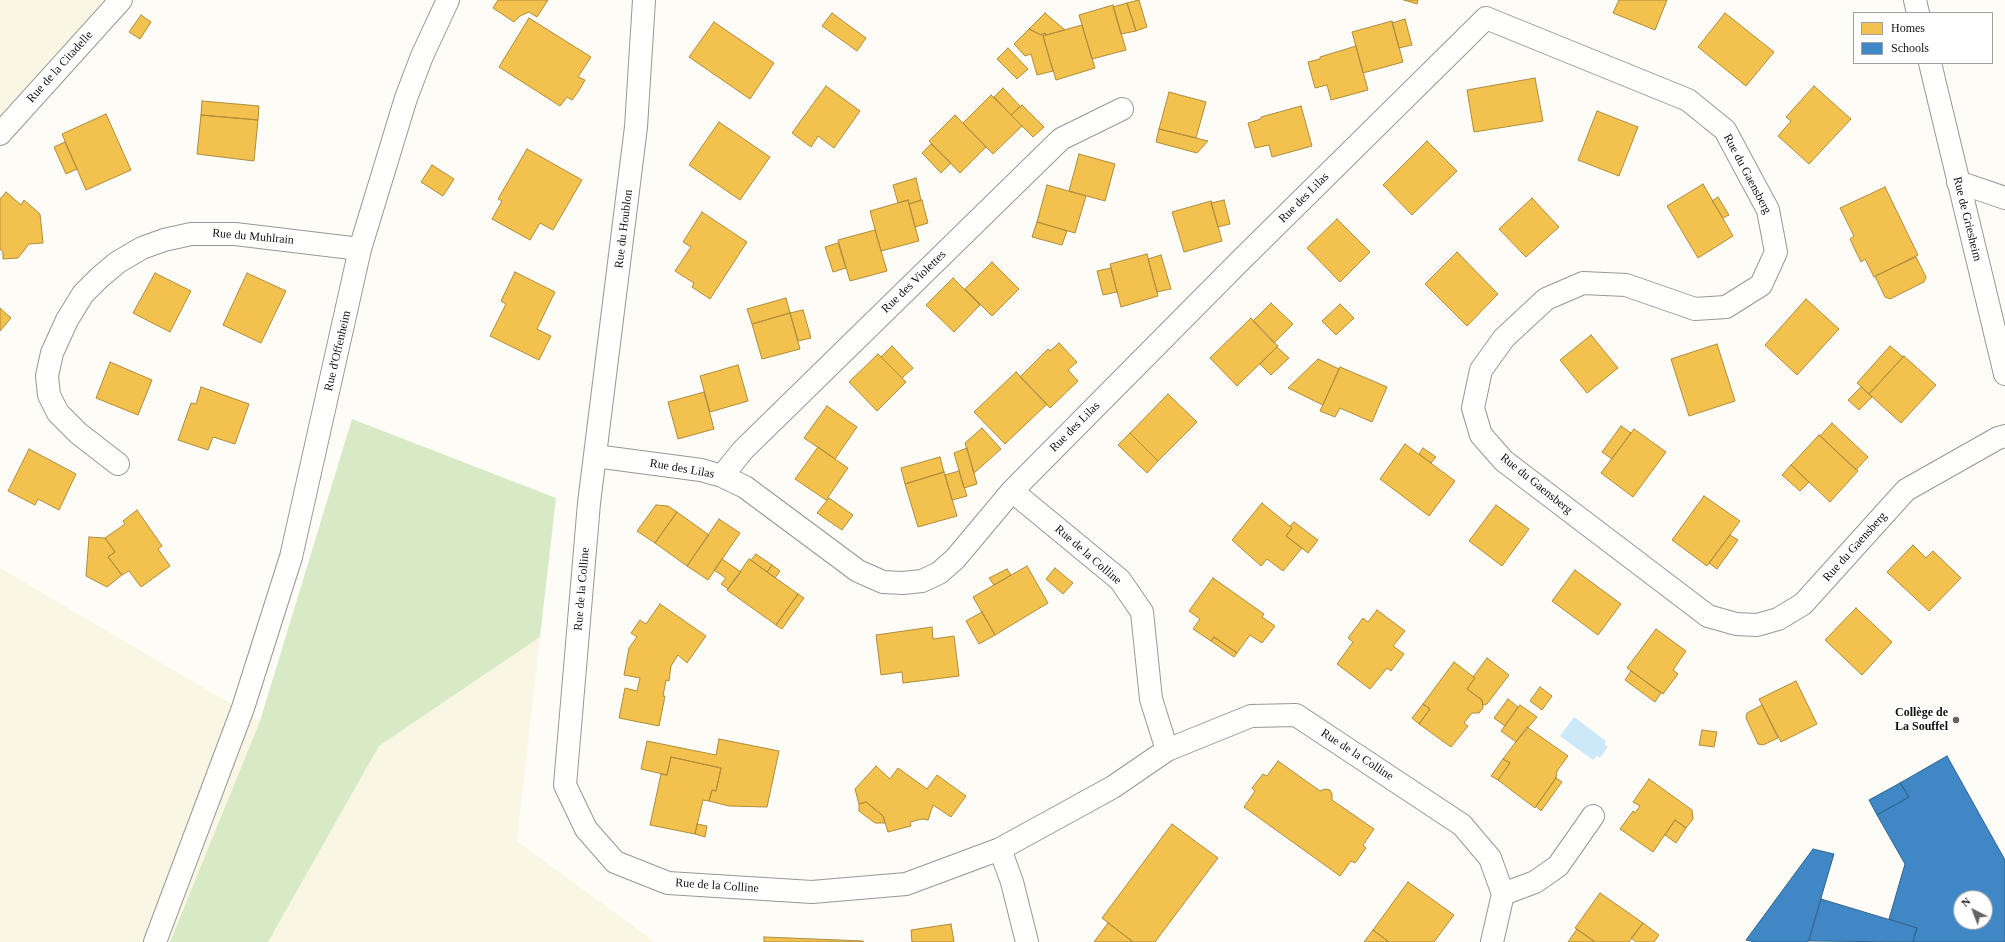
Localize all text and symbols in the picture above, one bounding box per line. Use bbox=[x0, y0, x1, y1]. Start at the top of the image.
legend bbox=[1853, 12, 1993, 64]
text: Homes bbox=[1891, 21, 1925, 35]
street label: Rue de la Citadelle bbox=[24, 28, 96, 106]
text: Schools bbox=[1891, 41, 1929, 55]
street label: Rue du Gaensberg bbox=[1720, 132, 1774, 216]
street label: Rue des Lilas bbox=[1276, 170, 1332, 226]
street label: Rue de Griesheim bbox=[1950, 175, 1984, 263]
street label: Rue du Houblon bbox=[612, 189, 636, 269]
street label: Rue du Muhlrain bbox=[212, 226, 294, 248]
street label: Rue des Violettes bbox=[879, 248, 949, 316]
street label: Rue d'Offenheim bbox=[322, 309, 354, 393]
street label: Rue des Lilas bbox=[1047, 399, 1103, 455]
street label: Rue du Gaensberg bbox=[1497, 451, 1575, 517]
street label: Rue des Lilas bbox=[649, 456, 715, 482]
street label: Rue du Gaensberg bbox=[1820, 509, 1890, 585]
street label: Rue de la Colline bbox=[1052, 522, 1124, 588]
street label: Rue de la Colline bbox=[571, 547, 593, 631]
place label: Collège de La Souffel bbox=[1895, 706, 1948, 734]
marker: Collège de La Souffel bbox=[1951, 715, 1961, 725]
street label: Rue de la Colline bbox=[1318, 726, 1396, 784]
street label: Rue de la Colline bbox=[675, 876, 759, 896]
north arrow bbox=[1953, 890, 1993, 930]
text: N bbox=[1959, 895, 1973, 909]

